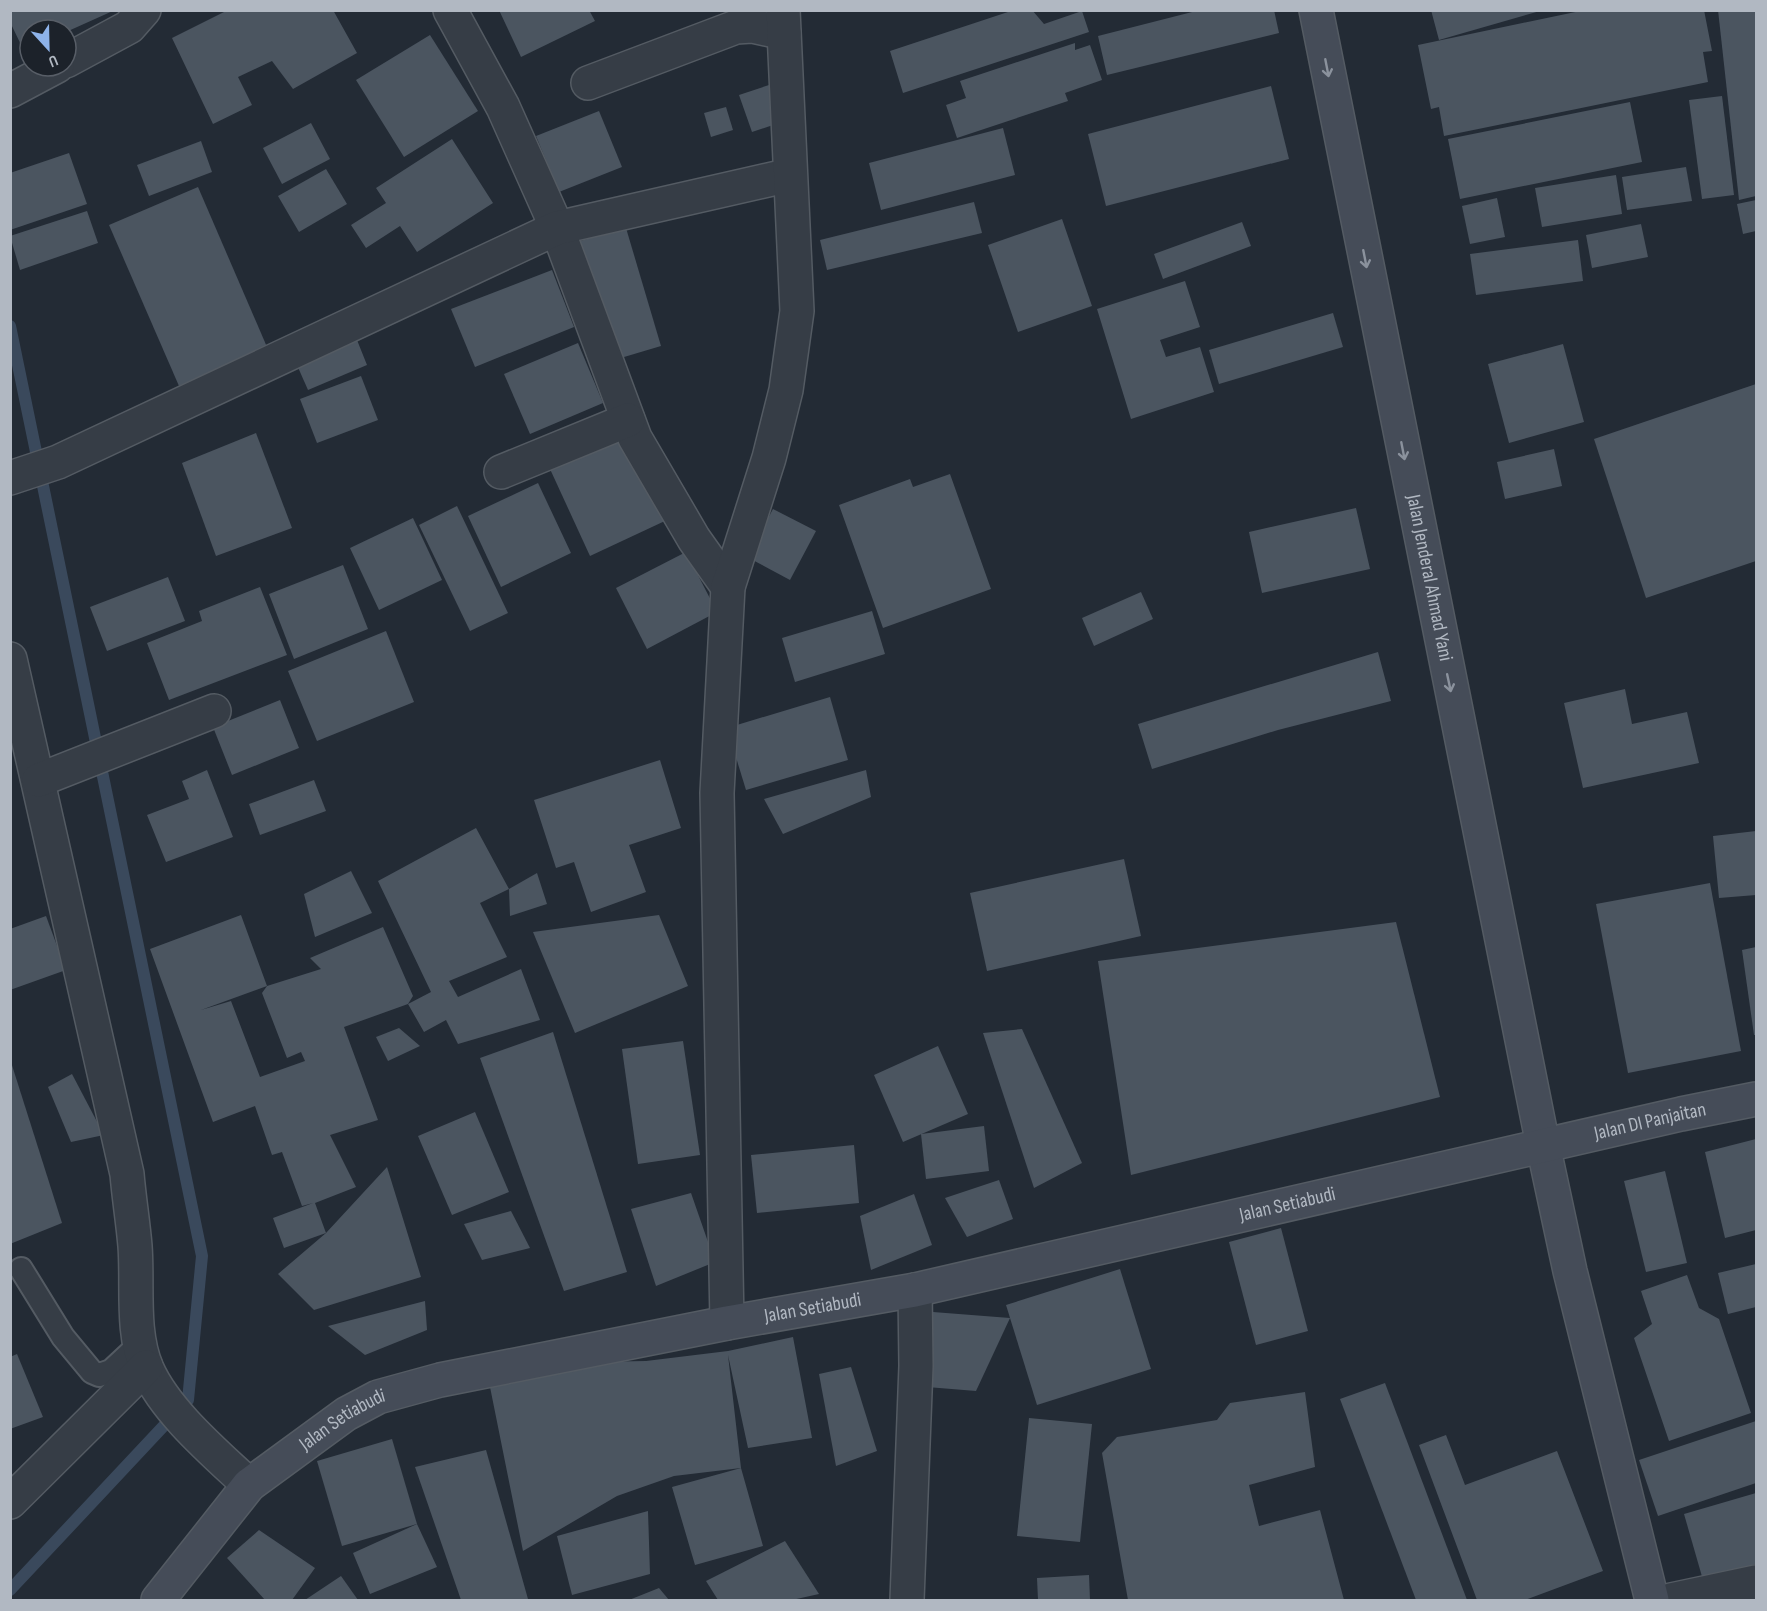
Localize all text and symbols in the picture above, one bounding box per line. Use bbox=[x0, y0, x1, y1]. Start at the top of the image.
north arrow bbox=[18, 18, 78, 78]
text: U bbox=[46, 50, 60, 71]
one-way arrow bbox=[1322, 58, 1333, 77]
one-way arrow bbox=[1360, 249, 1371, 269]
one-way arrow bbox=[1397, 441, 1409, 460]
street label: Jalan Jenderal Ahmad Yani bbox=[1401, 492, 1458, 663]
one-way arrow bbox=[1444, 673, 1455, 692]
street label: Jalan DI Panjaitan bbox=[1591, 1097, 1708, 1146]
street label: Jalan Setiabudi bbox=[1236, 1182, 1338, 1227]
street label: Jalan Setiabudi bbox=[761, 1288, 863, 1328]
street label: Jalan Setiabudi bbox=[294, 1384, 388, 1457]

